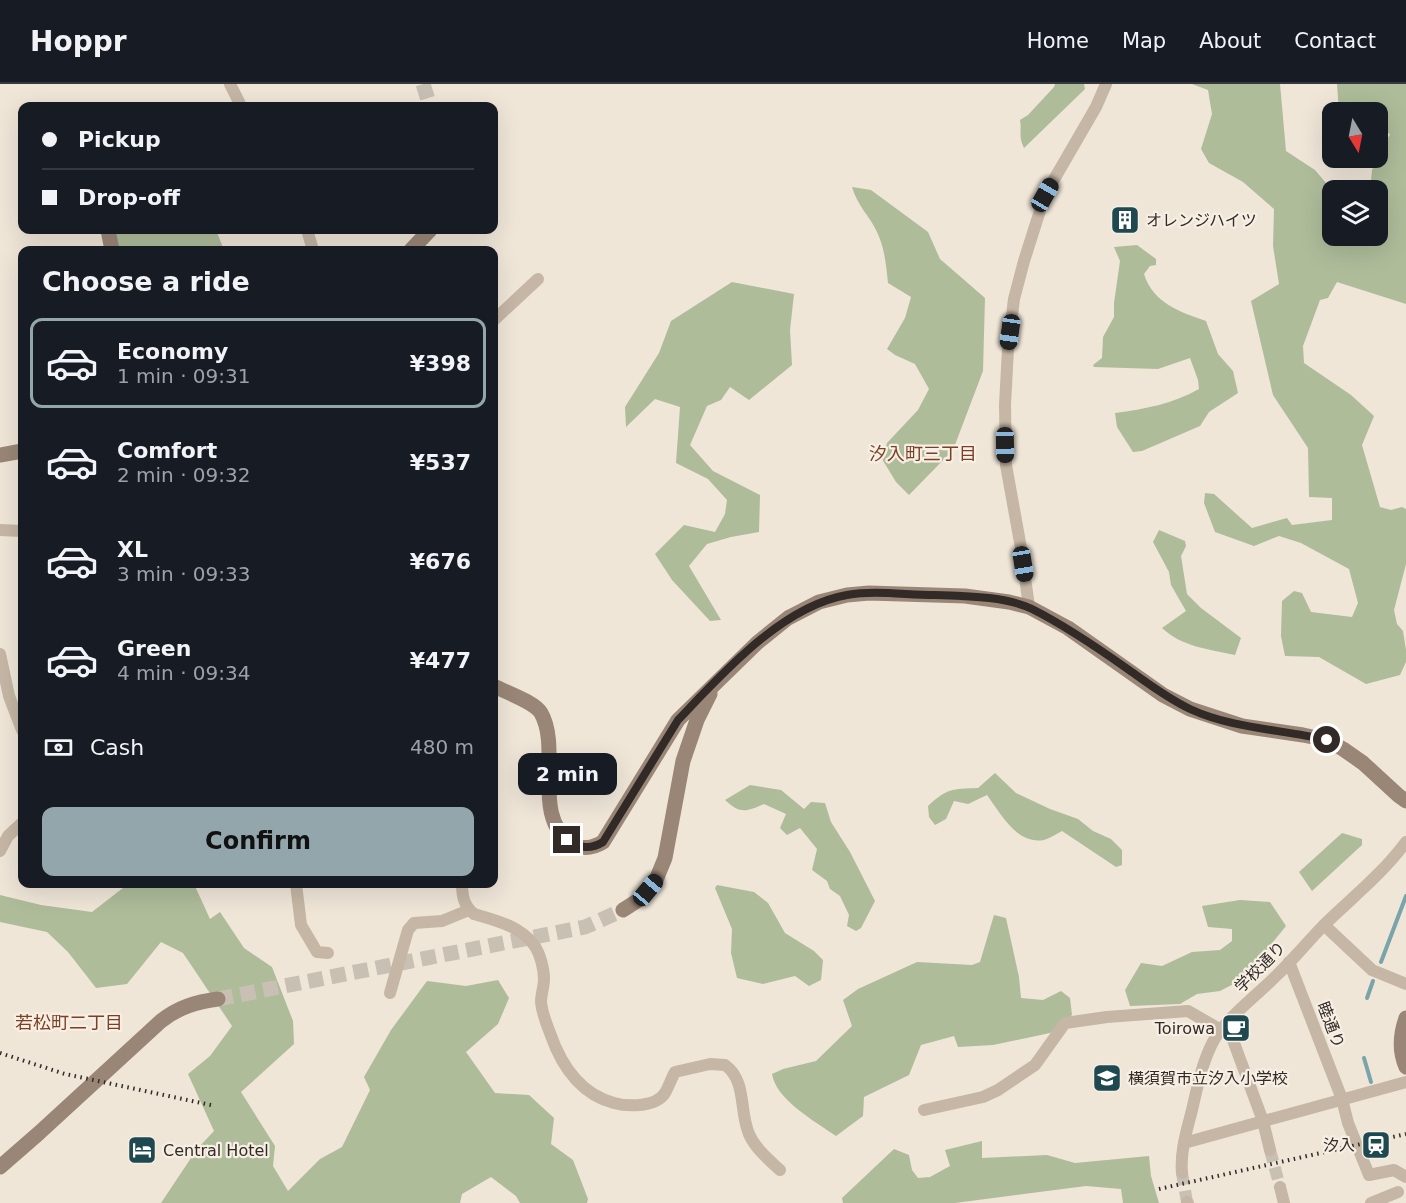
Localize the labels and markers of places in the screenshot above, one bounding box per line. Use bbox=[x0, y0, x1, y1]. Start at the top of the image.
building icon: オレンジハイツ bbox=[1109, 204, 1141, 236]
place label: オレンジハイツ bbox=[1146, 211, 1257, 230]
cafe icon: Toirowa bbox=[1220, 1012, 1252, 1044]
place label: Toirowa bbox=[1154, 1019, 1215, 1038]
school or university icon: 横須賀市立汐入小学校 bbox=[1091, 1062, 1123, 1094]
place label: 横須賀市立汐入小学校 bbox=[1128, 1069, 1288, 1088]
station icon: 汐入 bbox=[1360, 1129, 1392, 1161]
hotel icon: Central Hotel bbox=[126, 1134, 158, 1166]
place label: 汐入 bbox=[1323, 1136, 1355, 1155]
place label: Central Hotel bbox=[163, 1141, 269, 1160]

